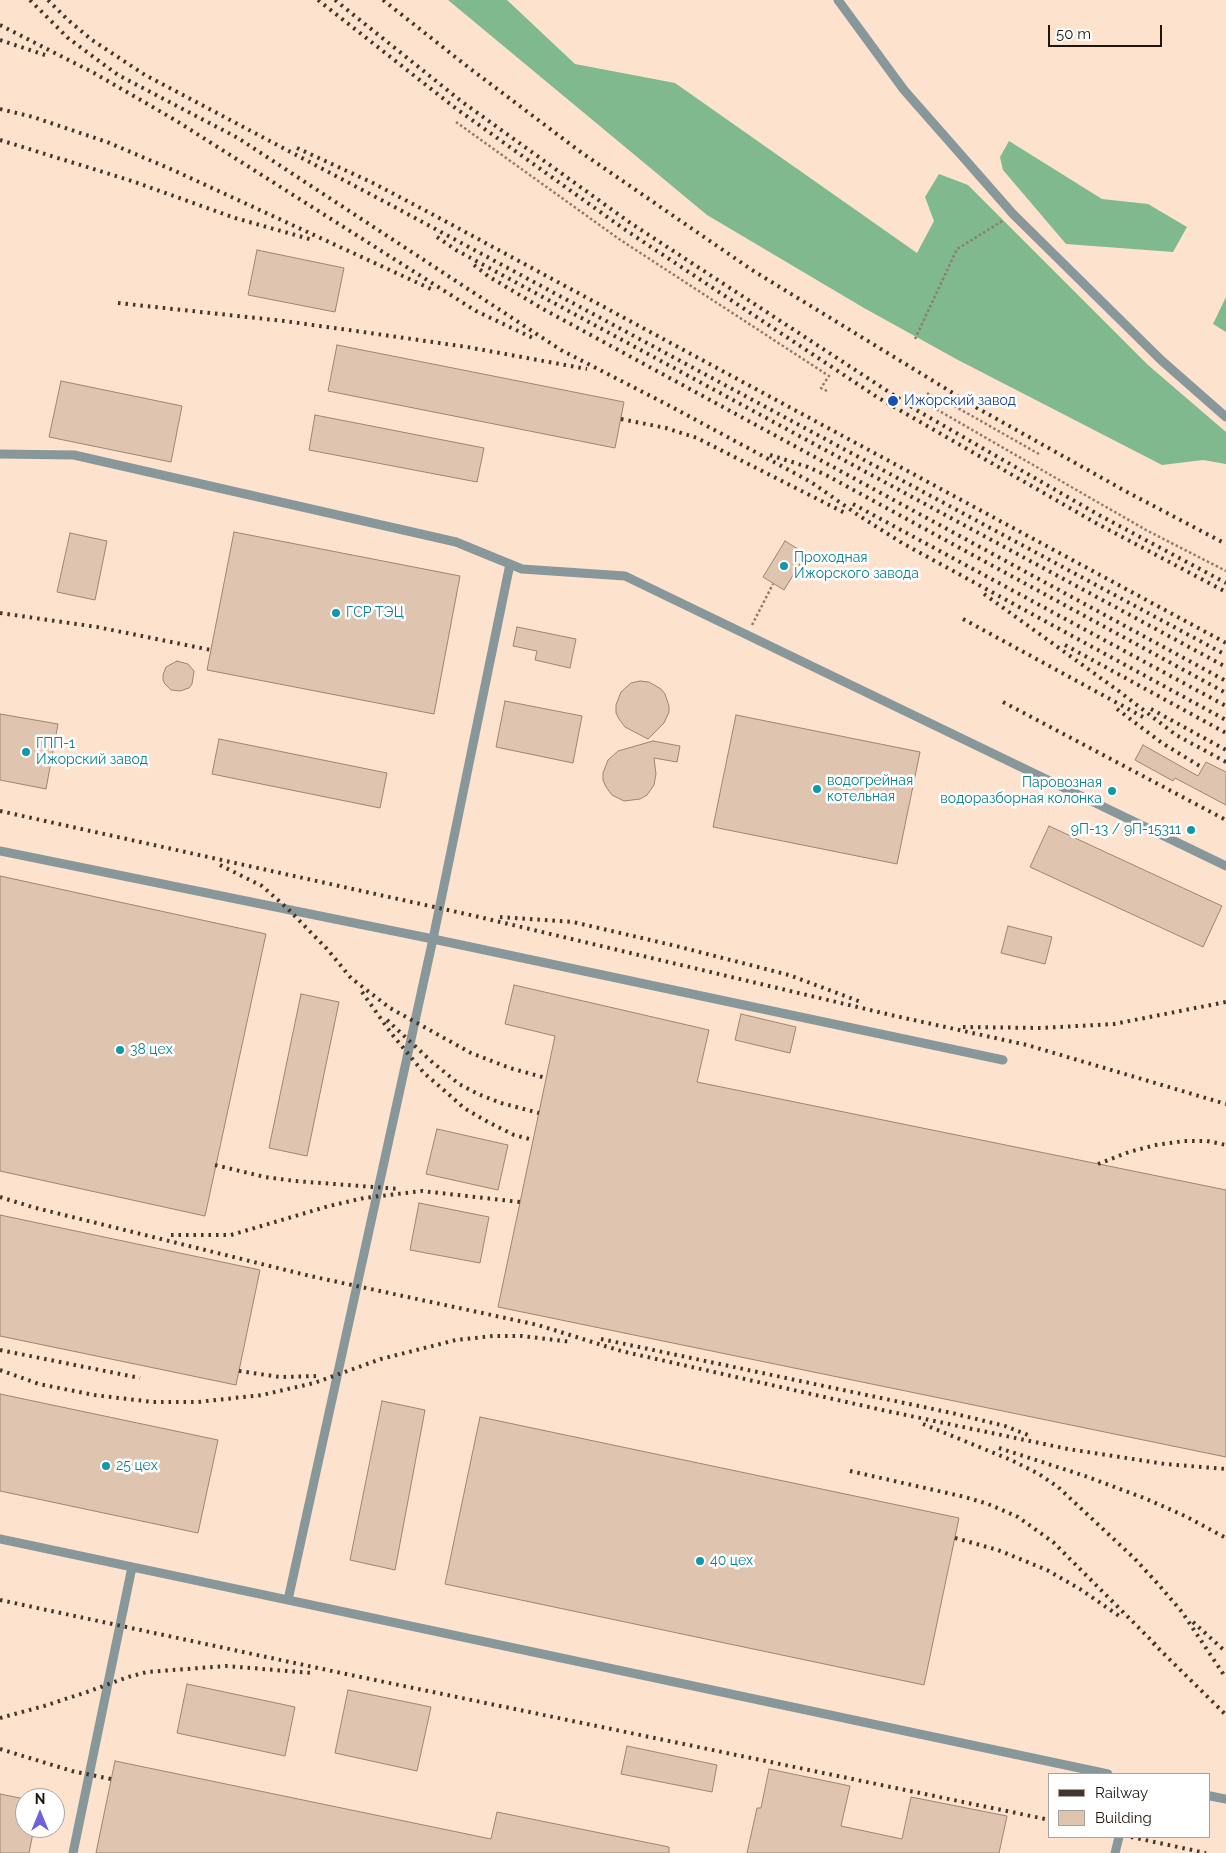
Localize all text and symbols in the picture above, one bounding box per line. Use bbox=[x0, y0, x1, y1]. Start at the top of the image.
scale bar bbox=[1051, 15, 1165, 47]
text: 50 m bbox=[1056, 25, 1091, 43]
place label: Ижорский завод bbox=[904, 393, 1016, 409]
marker: Ижорский завод bbox=[886, 394, 900, 408]
place label: Проходная Ижорского завода bbox=[794, 550, 919, 582]
marker: Проходная Ижорского завода bbox=[778, 560, 790, 572]
place label: ГСР ТЭЦ bbox=[346, 605, 404, 621]
marker: ГСР ТЭЦ bbox=[330, 607, 342, 619]
place label: ГПП-1 Ижорский завод bbox=[36, 736, 148, 769]
marker: ГПП-1 Ижорский завод bbox=[20, 746, 32, 758]
place label: водогрейная котельная bbox=[827, 773, 913, 806]
place label: Паровозная водоразборная колонка bbox=[940, 775, 1102, 808]
marker: водогрейная котельная bbox=[811, 783, 823, 795]
marker: Паровозная водоразборная колонка bbox=[1106, 785, 1118, 797]
place label: 9П-13 / 9П-15311 bbox=[1071, 822, 1181, 838]
marker: 9П-13 / 9П-15311 bbox=[1185, 824, 1197, 836]
place label: 38 цех bbox=[130, 1042, 173, 1058]
marker: 38 цех bbox=[114, 1044, 126, 1056]
place label: 25 цех bbox=[116, 1458, 158, 1474]
marker: 25 цех bbox=[100, 1460, 112, 1472]
place label: 40 цех bbox=[710, 1553, 753, 1569]
marker: 40 цех bbox=[694, 1555, 706, 1567]
legend bbox=[1048, 1773, 1211, 1838]
text: Railway bbox=[1095, 1784, 1148, 1802]
north arrow bbox=[15, 1788, 65, 1838]
text: N bbox=[35, 1791, 45, 1807]
text: Building bbox=[1095, 1809, 1152, 1827]

